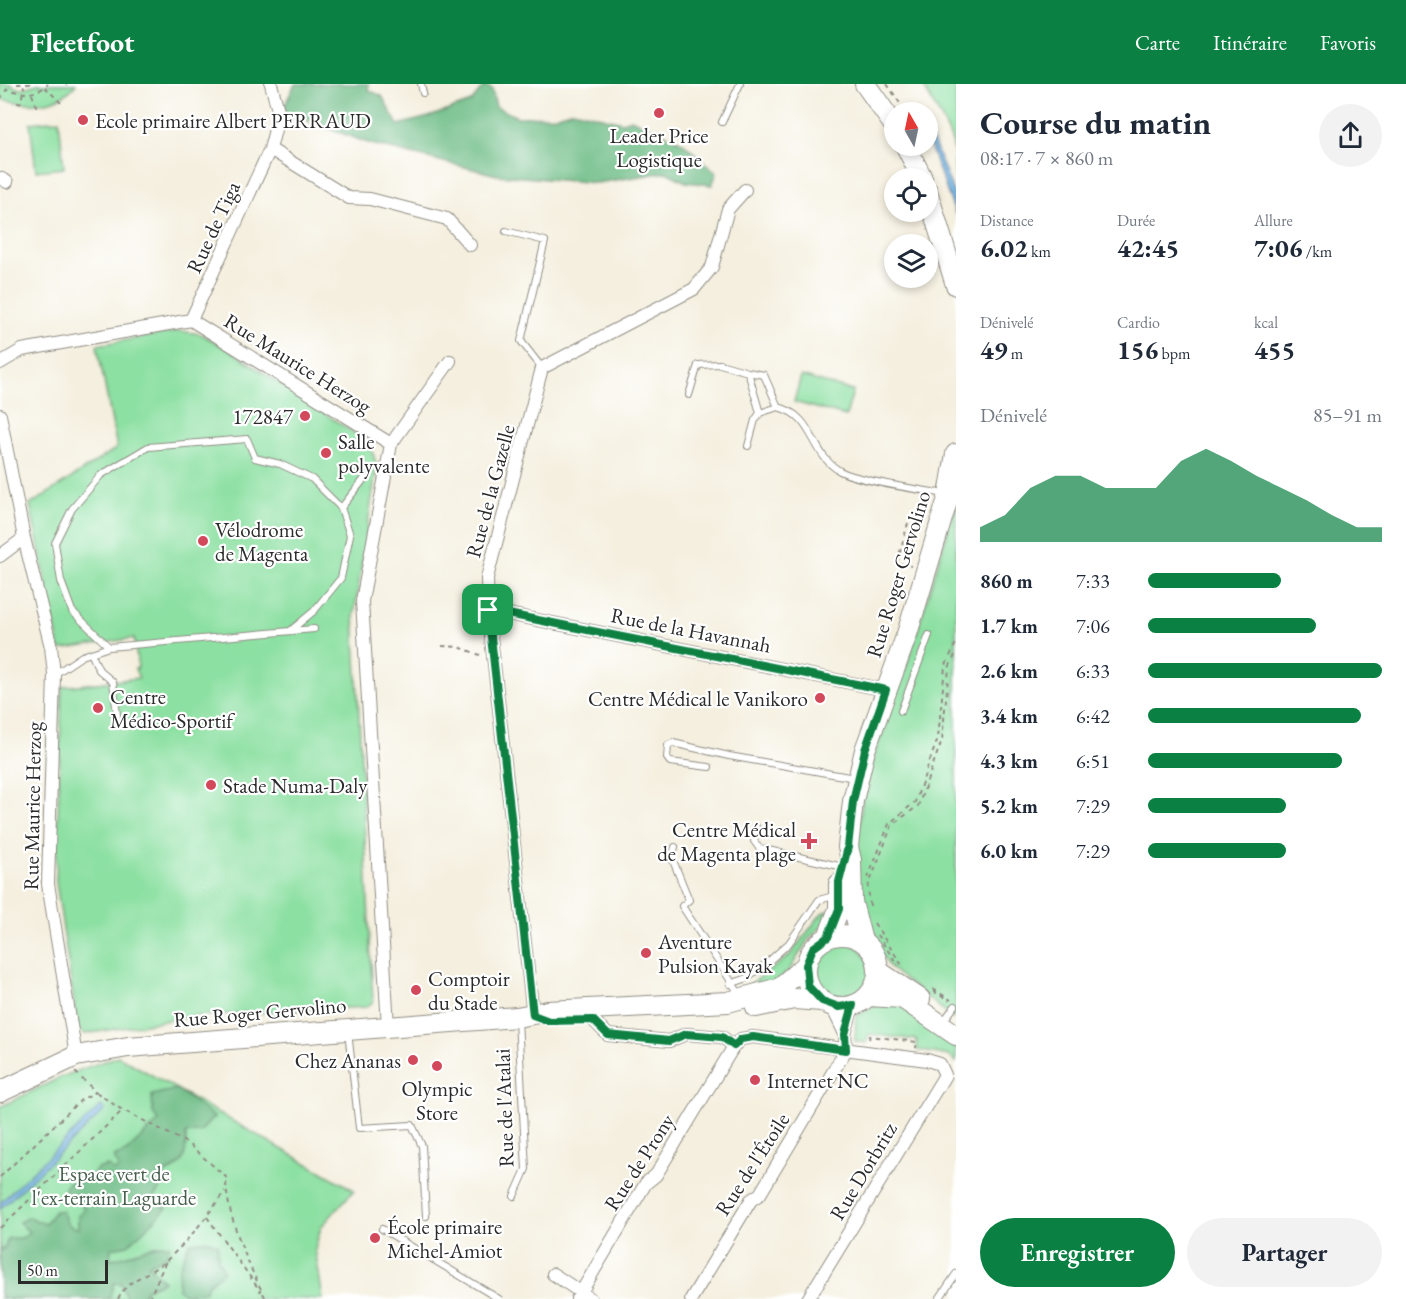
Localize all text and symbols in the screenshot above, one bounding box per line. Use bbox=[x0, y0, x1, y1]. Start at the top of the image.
text: Fleetfoot bbox=[30, 24, 134, 60]
text: Carte bbox=[1135, 29, 1180, 56]
text: Itinéraire bbox=[1213, 29, 1287, 56]
text: Favoris bbox=[1320, 29, 1376, 56]
text: Course du matin bbox=[980, 101, 1211, 144]
north arrow bbox=[884, 102, 938, 156]
map controls bbox=[884, 102, 938, 288]
button: share bbox=[1319, 104, 1382, 167]
marker: Leader Price Logistique bbox=[652, 106, 666, 120]
place label: Ecole primaire Albert PERRAUD bbox=[95, 107, 371, 134]
marker: Ecole primaire Albert PERRAUD bbox=[76, 113, 90, 127]
place label: Leader Price Logistique bbox=[610, 122, 708, 173]
text: 08:17 · 7 × 860 m bbox=[980, 145, 1113, 171]
button: locate bbox=[884, 168, 938, 222]
street label: Rue de Tiga bbox=[180, 176, 246, 277]
text: Distance bbox=[980, 210, 1033, 231]
text: Durée bbox=[1117, 210, 1155, 231]
text: Allure bbox=[1254, 210, 1293, 231]
text: 6.02 bbox=[980, 231, 1028, 265]
text: 42:45 bbox=[1117, 231, 1179, 265]
text: 7:06 bbox=[1254, 231, 1303, 265]
button: layers bbox=[884, 234, 938, 288]
text: km bbox=[1028, 241, 1051, 262]
text: /km bbox=[1303, 241, 1332, 262]
street label: Rue Maurice Herzog bbox=[219, 307, 377, 420]
text: Dénivelé bbox=[980, 312, 1034, 333]
text: Cardio bbox=[1117, 312, 1160, 333]
text: kcal bbox=[1254, 312, 1278, 333]
text: 49 bbox=[980, 333, 1008, 367]
text: 156 bbox=[1117, 333, 1158, 367]
text: 455 bbox=[1254, 333, 1295, 367]
text: m bbox=[1008, 343, 1023, 364]
text: bpm bbox=[1158, 343, 1190, 364]
text: Dénivelé bbox=[980, 402, 1047, 428]
text: 85–91 m bbox=[1313, 402, 1382, 428]
place label: 172847 bbox=[233, 403, 294, 430]
marker: 172847 bbox=[298, 409, 312, 423]
street label: Rue de la Gazelle bbox=[459, 421, 521, 561]
place label: Salle polyvalente bbox=[338, 428, 430, 479]
marker: Salle polyvalente bbox=[319, 446, 333, 460]
street label: Rue Roger Gervolino bbox=[860, 487, 936, 661]
place label: Vélodrome de Magenta bbox=[215, 516, 309, 567]
marker: Vélodrome de Magenta bbox=[196, 534, 210, 548]
text: 860 m bbox=[980, 568, 1033, 594]
text: 7:33 bbox=[1076, 568, 1110, 594]
pin bbox=[462, 584, 513, 635]
icon: arrive bbox=[471, 593, 504, 626]
street label: Rue de la Havannah bbox=[609, 601, 774, 659]
text: 1.7 km bbox=[980, 613, 1038, 639]
text: 7:06 bbox=[1076, 613, 1110, 639]
text: 2.6 km bbox=[980, 658, 1038, 684]
text: 6:33 bbox=[1076, 658, 1110, 684]
place label: Centre Médico-Sportif bbox=[110, 683, 235, 734]
place label: Centre Médical le Vanikoro bbox=[588, 685, 808, 712]
marker: Centre Médical le Vanikoro bbox=[813, 691, 827, 705]
marker: Centre Médico-Sportif bbox=[91, 701, 105, 715]
text: 3.4 km bbox=[980, 703, 1038, 729]
text: 6:42 bbox=[1076, 703, 1110, 729]
street label: Rue Maurice Herzog bbox=[17, 721, 47, 891]
text: 4.3 km bbox=[980, 748, 1038, 774]
text: 6:51 bbox=[1076, 748, 1110, 774]
place label: Stade Numa-Daly bbox=[223, 772, 368, 799]
marker: Stade Numa-Daly bbox=[204, 778, 218, 792]
text: 5.2 km bbox=[980, 793, 1038, 819]
text: 7:29 bbox=[1076, 793, 1110, 819]
place label: Centre Médical de Magenta plage bbox=[657, 816, 796, 867]
marker: Centre Médical de Magenta plage bbox=[800, 832, 818, 850]
text: 6.0 km bbox=[980, 838, 1038, 864]
text: 7:29 bbox=[1076, 838, 1110, 864]
place label: Aventure Pulsion Kayak bbox=[657, 928, 774, 979]
marker: Aventure Pulsion Kayak bbox=[639, 946, 653, 960]
place label: Comptoir du Stade bbox=[428, 965, 510, 1016]
marker: Comptoir du Stade bbox=[409, 983, 423, 997]
street label: Rue Roger Gervolino bbox=[173, 991, 347, 1033]
place label: Chez Ananas bbox=[295, 1047, 401, 1074]
street label: Rue de l'Atalai bbox=[488, 1048, 520, 1168]
marker: Chez Ananas bbox=[406, 1053, 420, 1067]
marker: Olympic Store bbox=[430, 1059, 444, 1073]
place label: Internet NC bbox=[767, 1067, 869, 1094]
marker: Internet NC bbox=[748, 1073, 762, 1087]
place label: Olympic Store bbox=[401, 1075, 473, 1126]
street label: Rue de l'Étoile bbox=[709, 1107, 795, 1221]
street label: Rue de Prony bbox=[598, 1108, 681, 1215]
street label: Rue Dorbritz bbox=[823, 1117, 903, 1225]
park label: Espace vert de l'ex-terrain Laguarde bbox=[32, 1160, 196, 1211]
place label: École primaire Michel-Amiot bbox=[387, 1213, 503, 1264]
button: Enregistrer bbox=[980, 1218, 1175, 1287]
button: Partager bbox=[1187, 1218, 1382, 1287]
marker: École primaire Michel-Amiot bbox=[368, 1231, 382, 1245]
scale bar bbox=[18, 1257, 108, 1284]
text: 50 m bbox=[27, 1260, 58, 1281]

